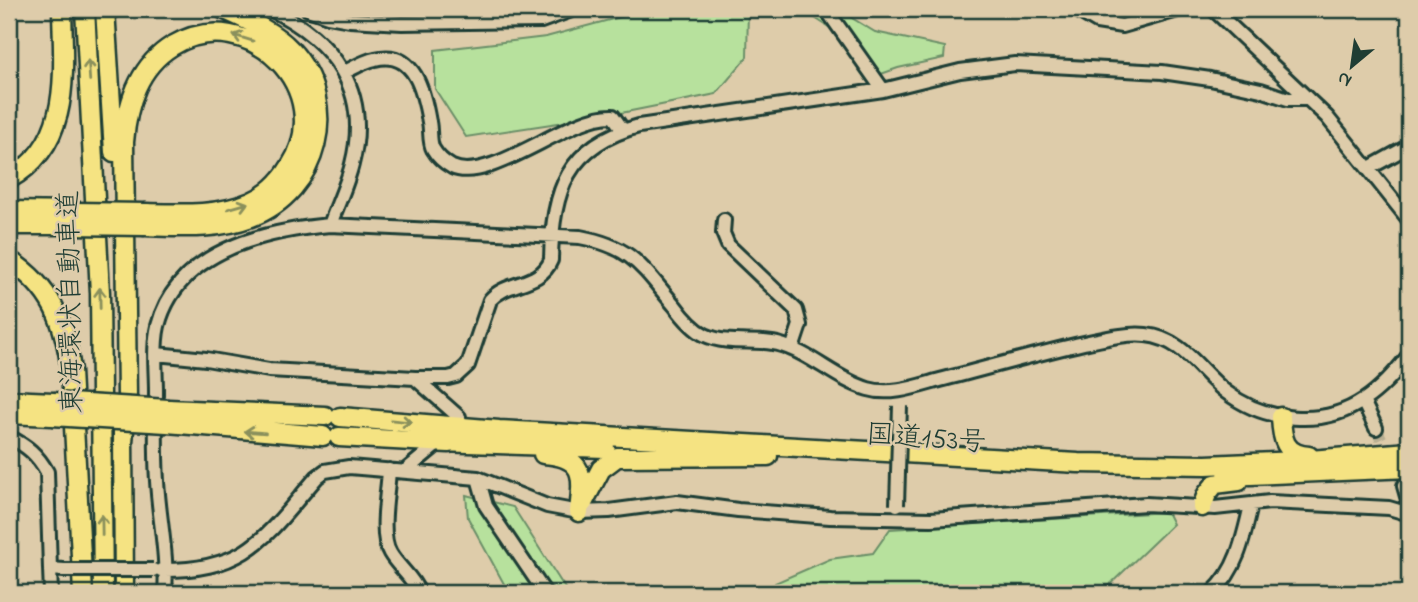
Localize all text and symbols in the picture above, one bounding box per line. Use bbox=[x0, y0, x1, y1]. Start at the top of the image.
one-way arrow bbox=[232, 30, 254, 43]
north arrow bbox=[1316, 32, 1386, 102]
one-way arrow bbox=[82, 60, 95, 82]
text: N bbox=[1333, 64, 1357, 94]
street label: 東海環状自動車道 bbox=[50, 190, 94, 414]
one-way arrow bbox=[226, 198, 248, 211]
one-way arrow bbox=[93, 286, 107, 309]
one-way arrow bbox=[389, 415, 412, 428]
street label: 国道153号 bbox=[864, 415, 988, 465]
one-way arrow bbox=[245, 425, 267, 438]
one-way arrow bbox=[95, 514, 109, 537]

